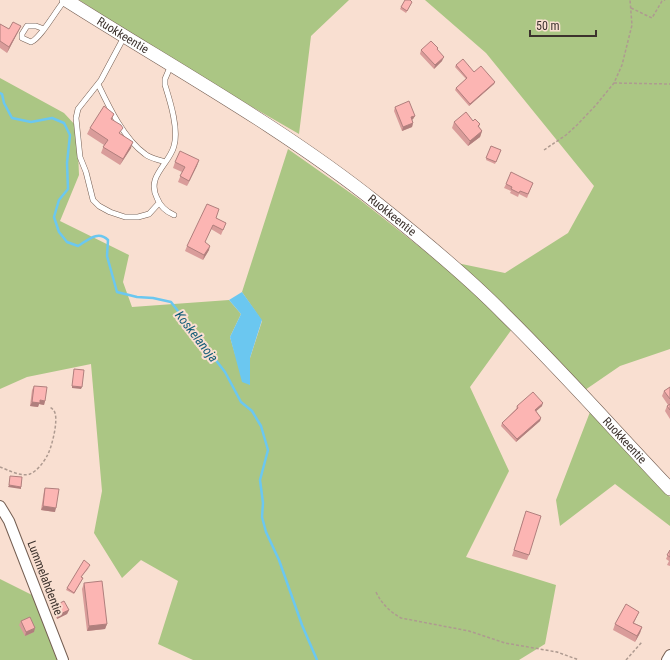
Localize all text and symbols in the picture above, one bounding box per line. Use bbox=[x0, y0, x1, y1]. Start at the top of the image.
scale bar bbox=[530, 12, 596, 38]
street label: Ruokkeentie bbox=[94, 14, 152, 57]
text: 50 m bbox=[536, 19, 560, 33]
street label: Ruokkeentie bbox=[365, 192, 419, 239]
water label: Koskelanoja bbox=[172, 308, 221, 365]
street label: Ruokkeentie bbox=[600, 414, 650, 467]
street label: Lummelahdentie bbox=[24, 539, 66, 618]

